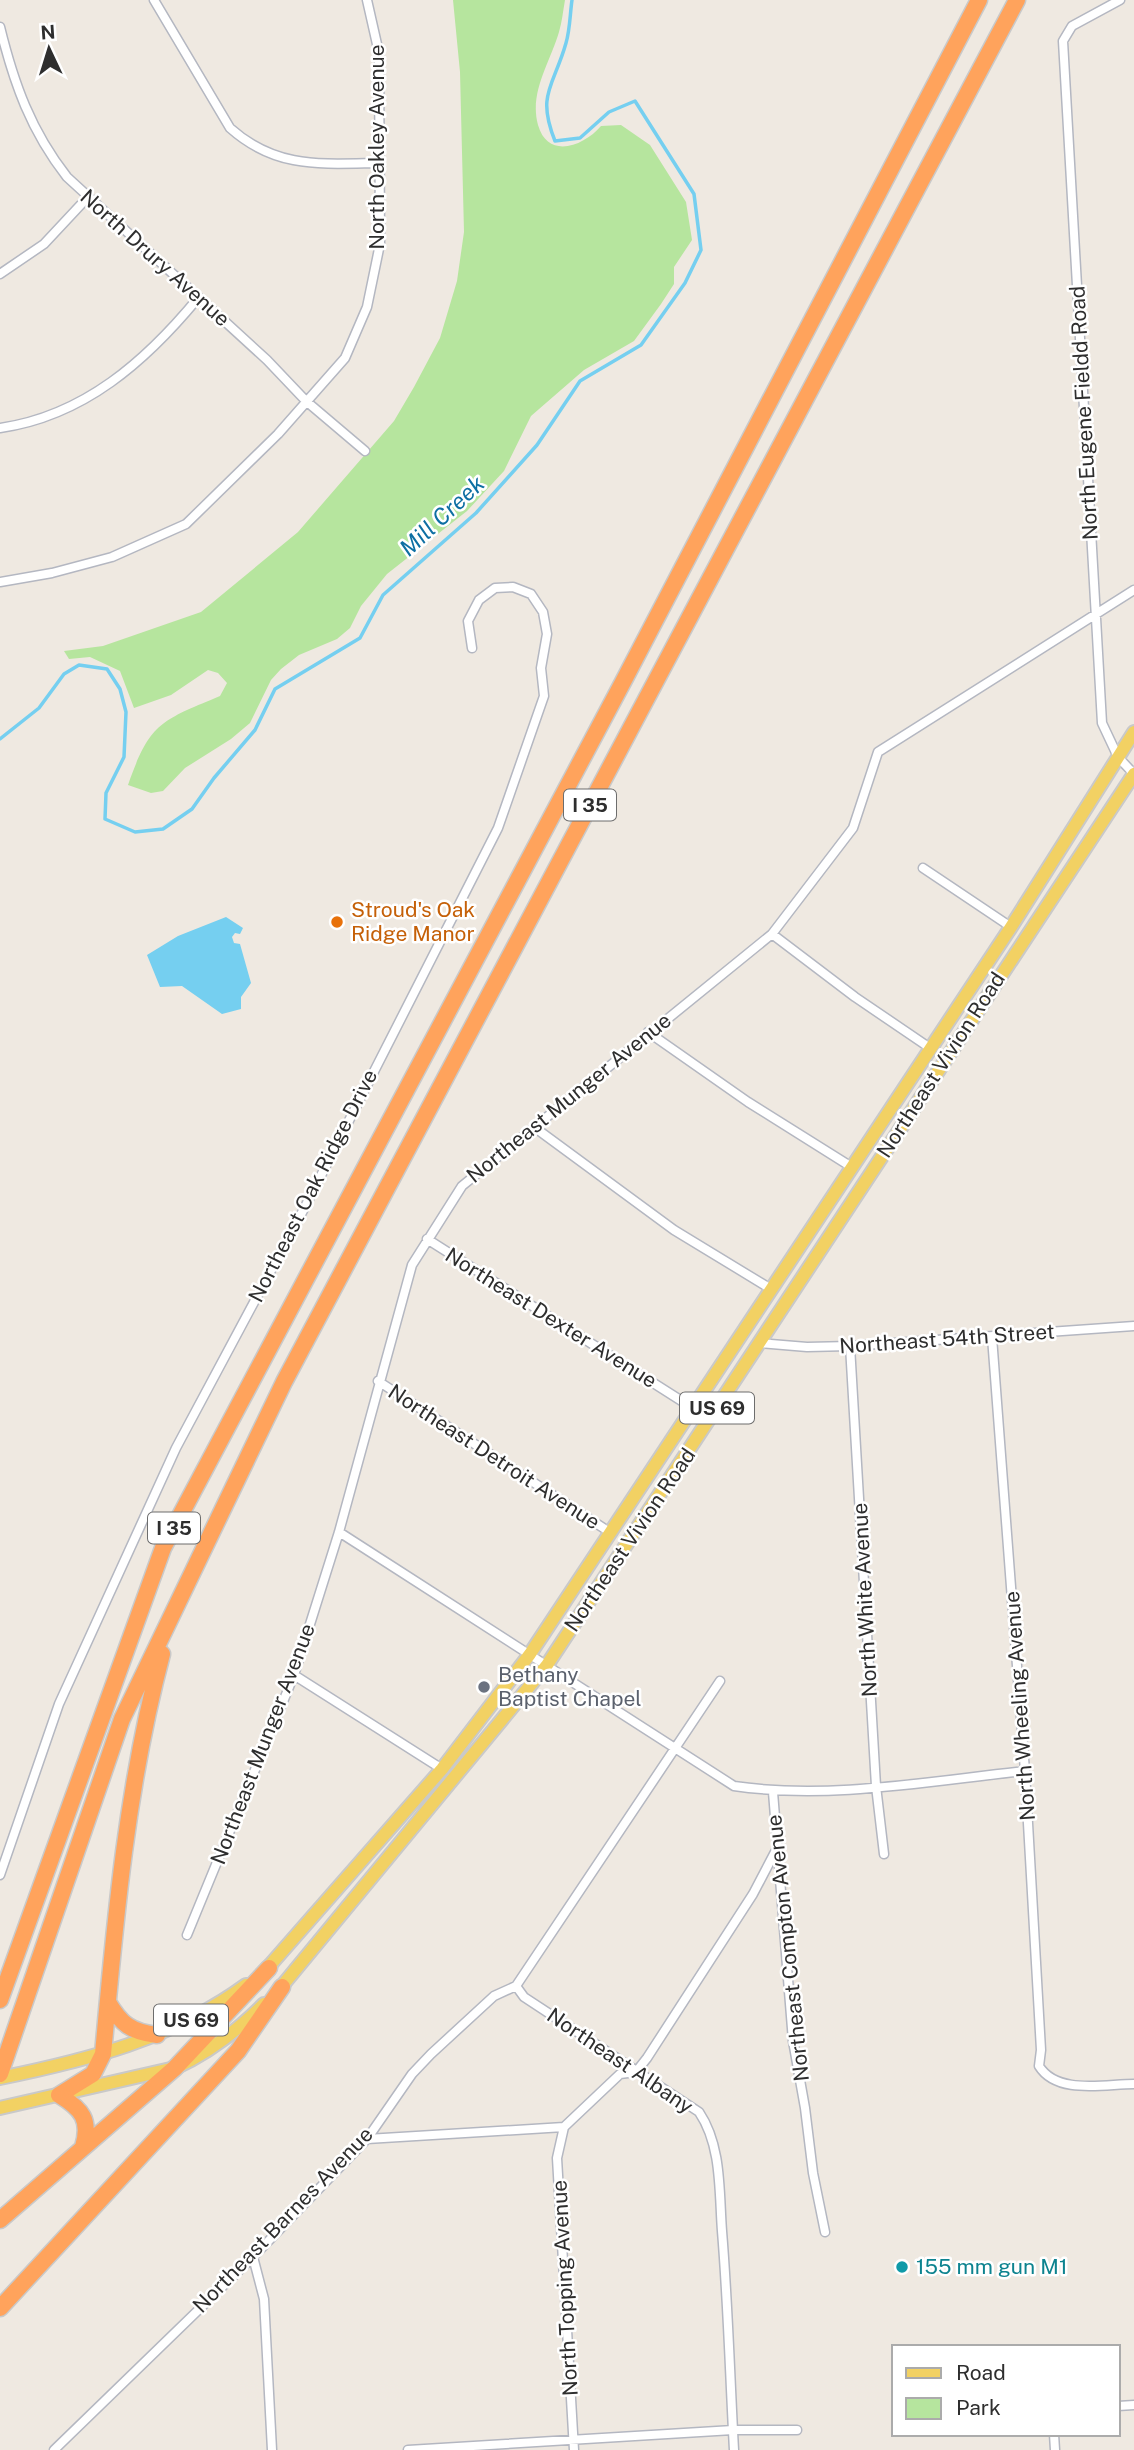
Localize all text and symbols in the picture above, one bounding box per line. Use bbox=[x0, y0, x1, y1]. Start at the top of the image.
north arrow bbox=[14, 14, 84, 84]
text: N bbox=[40, 21, 56, 44]
street label: North Oakley Avenue bbox=[364, 44, 389, 250]
street label: North Drury Avenue bbox=[75, 184, 235, 331]
street label: North Eugene Fieldd Road bbox=[1064, 285, 1103, 541]
water label: Mill Creek bbox=[394, 469, 490, 562]
road number: I 35 bbox=[564, 790, 616, 820]
place label: Stroud's Oak Ridge Manor bbox=[351, 897, 475, 946]
marker: Stroud's Oak Ridge Manor bbox=[329, 914, 345, 930]
street label: Northeast Vivion Road bbox=[871, 967, 1010, 1162]
street label: Northeast Munger Avenue bbox=[461, 1007, 676, 1188]
street label: Northeast Oak Ridge Drive bbox=[243, 1065, 382, 1306]
street label: Northeast Dexter Avenue bbox=[441, 1242, 662, 1393]
street label: Northeast 54th Street bbox=[838, 1318, 1056, 1359]
street label: Northeast Detroit Avenue bbox=[384, 1379, 605, 1534]
road number: US 69 bbox=[680, 1392, 754, 1424]
street label: Northeast Vivion Road bbox=[559, 1443, 700, 1636]
street label: North White Avenue bbox=[847, 1502, 882, 1698]
road number: I 35 bbox=[148, 1512, 200, 1544]
street label: North Wheeling Avenue bbox=[999, 1590, 1040, 1822]
street label: Northeast Munger Avenue bbox=[205, 1620, 320, 1868]
place label: Bethany Baptist Chapel bbox=[498, 1662, 642, 1711]
marker: Bethany Baptist Chapel bbox=[476, 1679, 492, 1695]
street label: Northeast Compton Avenue bbox=[761, 1813, 814, 2083]
street label: Northeast Albany bbox=[542, 2002, 698, 2119]
road number: US 69 bbox=[154, 2004, 228, 2036]
street label: Northeast Barnes Avenue bbox=[187, 2122, 378, 2318]
street label: North Topping Avenue bbox=[546, 2179, 583, 2397]
place label: 155 mm gun M1 bbox=[916, 2254, 1067, 2279]
marker: 155 mm gun M1 bbox=[894, 2259, 910, 2275]
legend bbox=[892, 2345, 1120, 2436]
text: Road bbox=[956, 2360, 1006, 2385]
text: Park bbox=[956, 2395, 1001, 2420]

